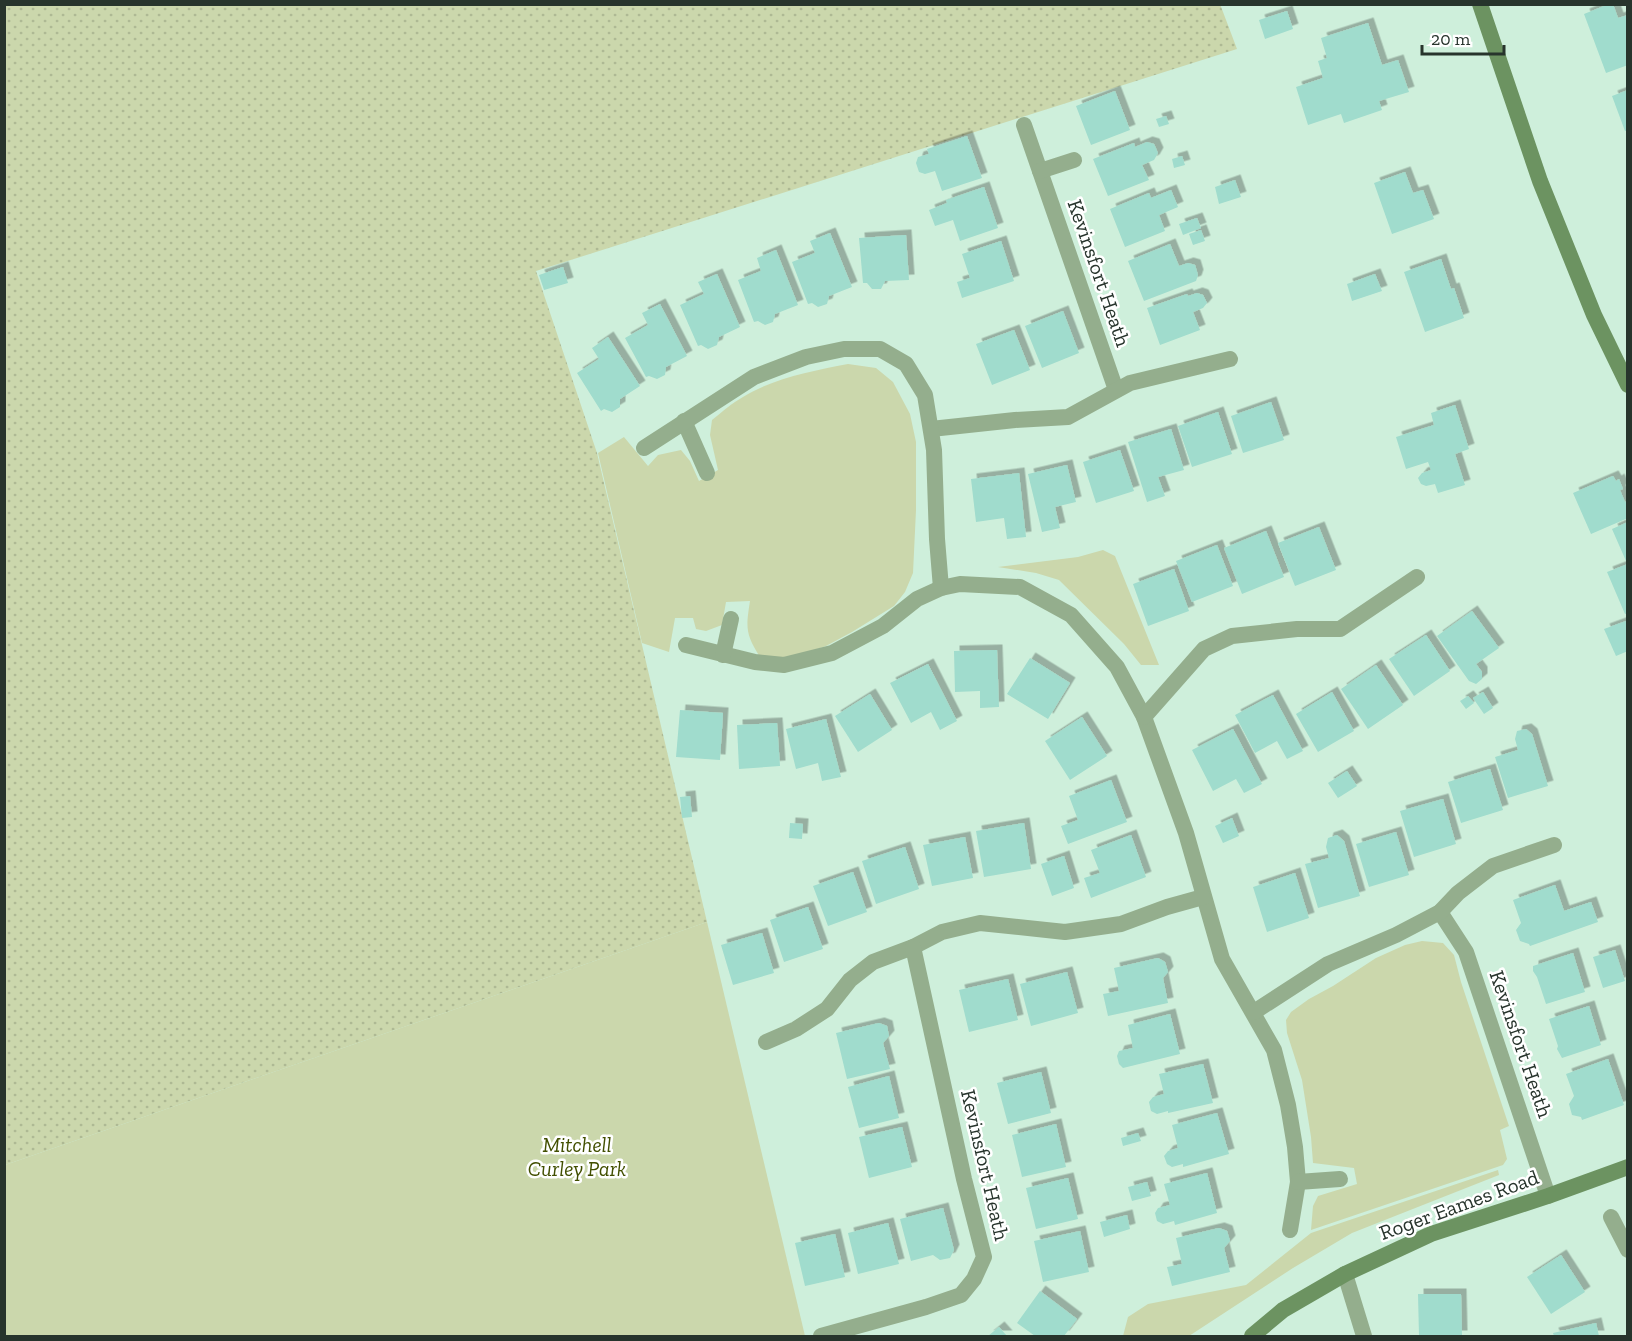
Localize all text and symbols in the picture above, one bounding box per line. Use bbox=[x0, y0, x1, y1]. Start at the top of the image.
scale bar bbox=[1422, 18, 1504, 56]
text: 20 m bbox=[1431, 28, 1471, 50]
street label: Kevinsfort Heath bbox=[1063, 196, 1136, 350]
street label: Kevinsfort Heath bbox=[1485, 967, 1558, 1121]
street label: Kevinsfort Heath bbox=[956, 1087, 1015, 1243]
park label: Mitchell Curley Park bbox=[528, 1132, 626, 1181]
street label: Roger Eames Road bbox=[1376, 1164, 1542, 1245]

